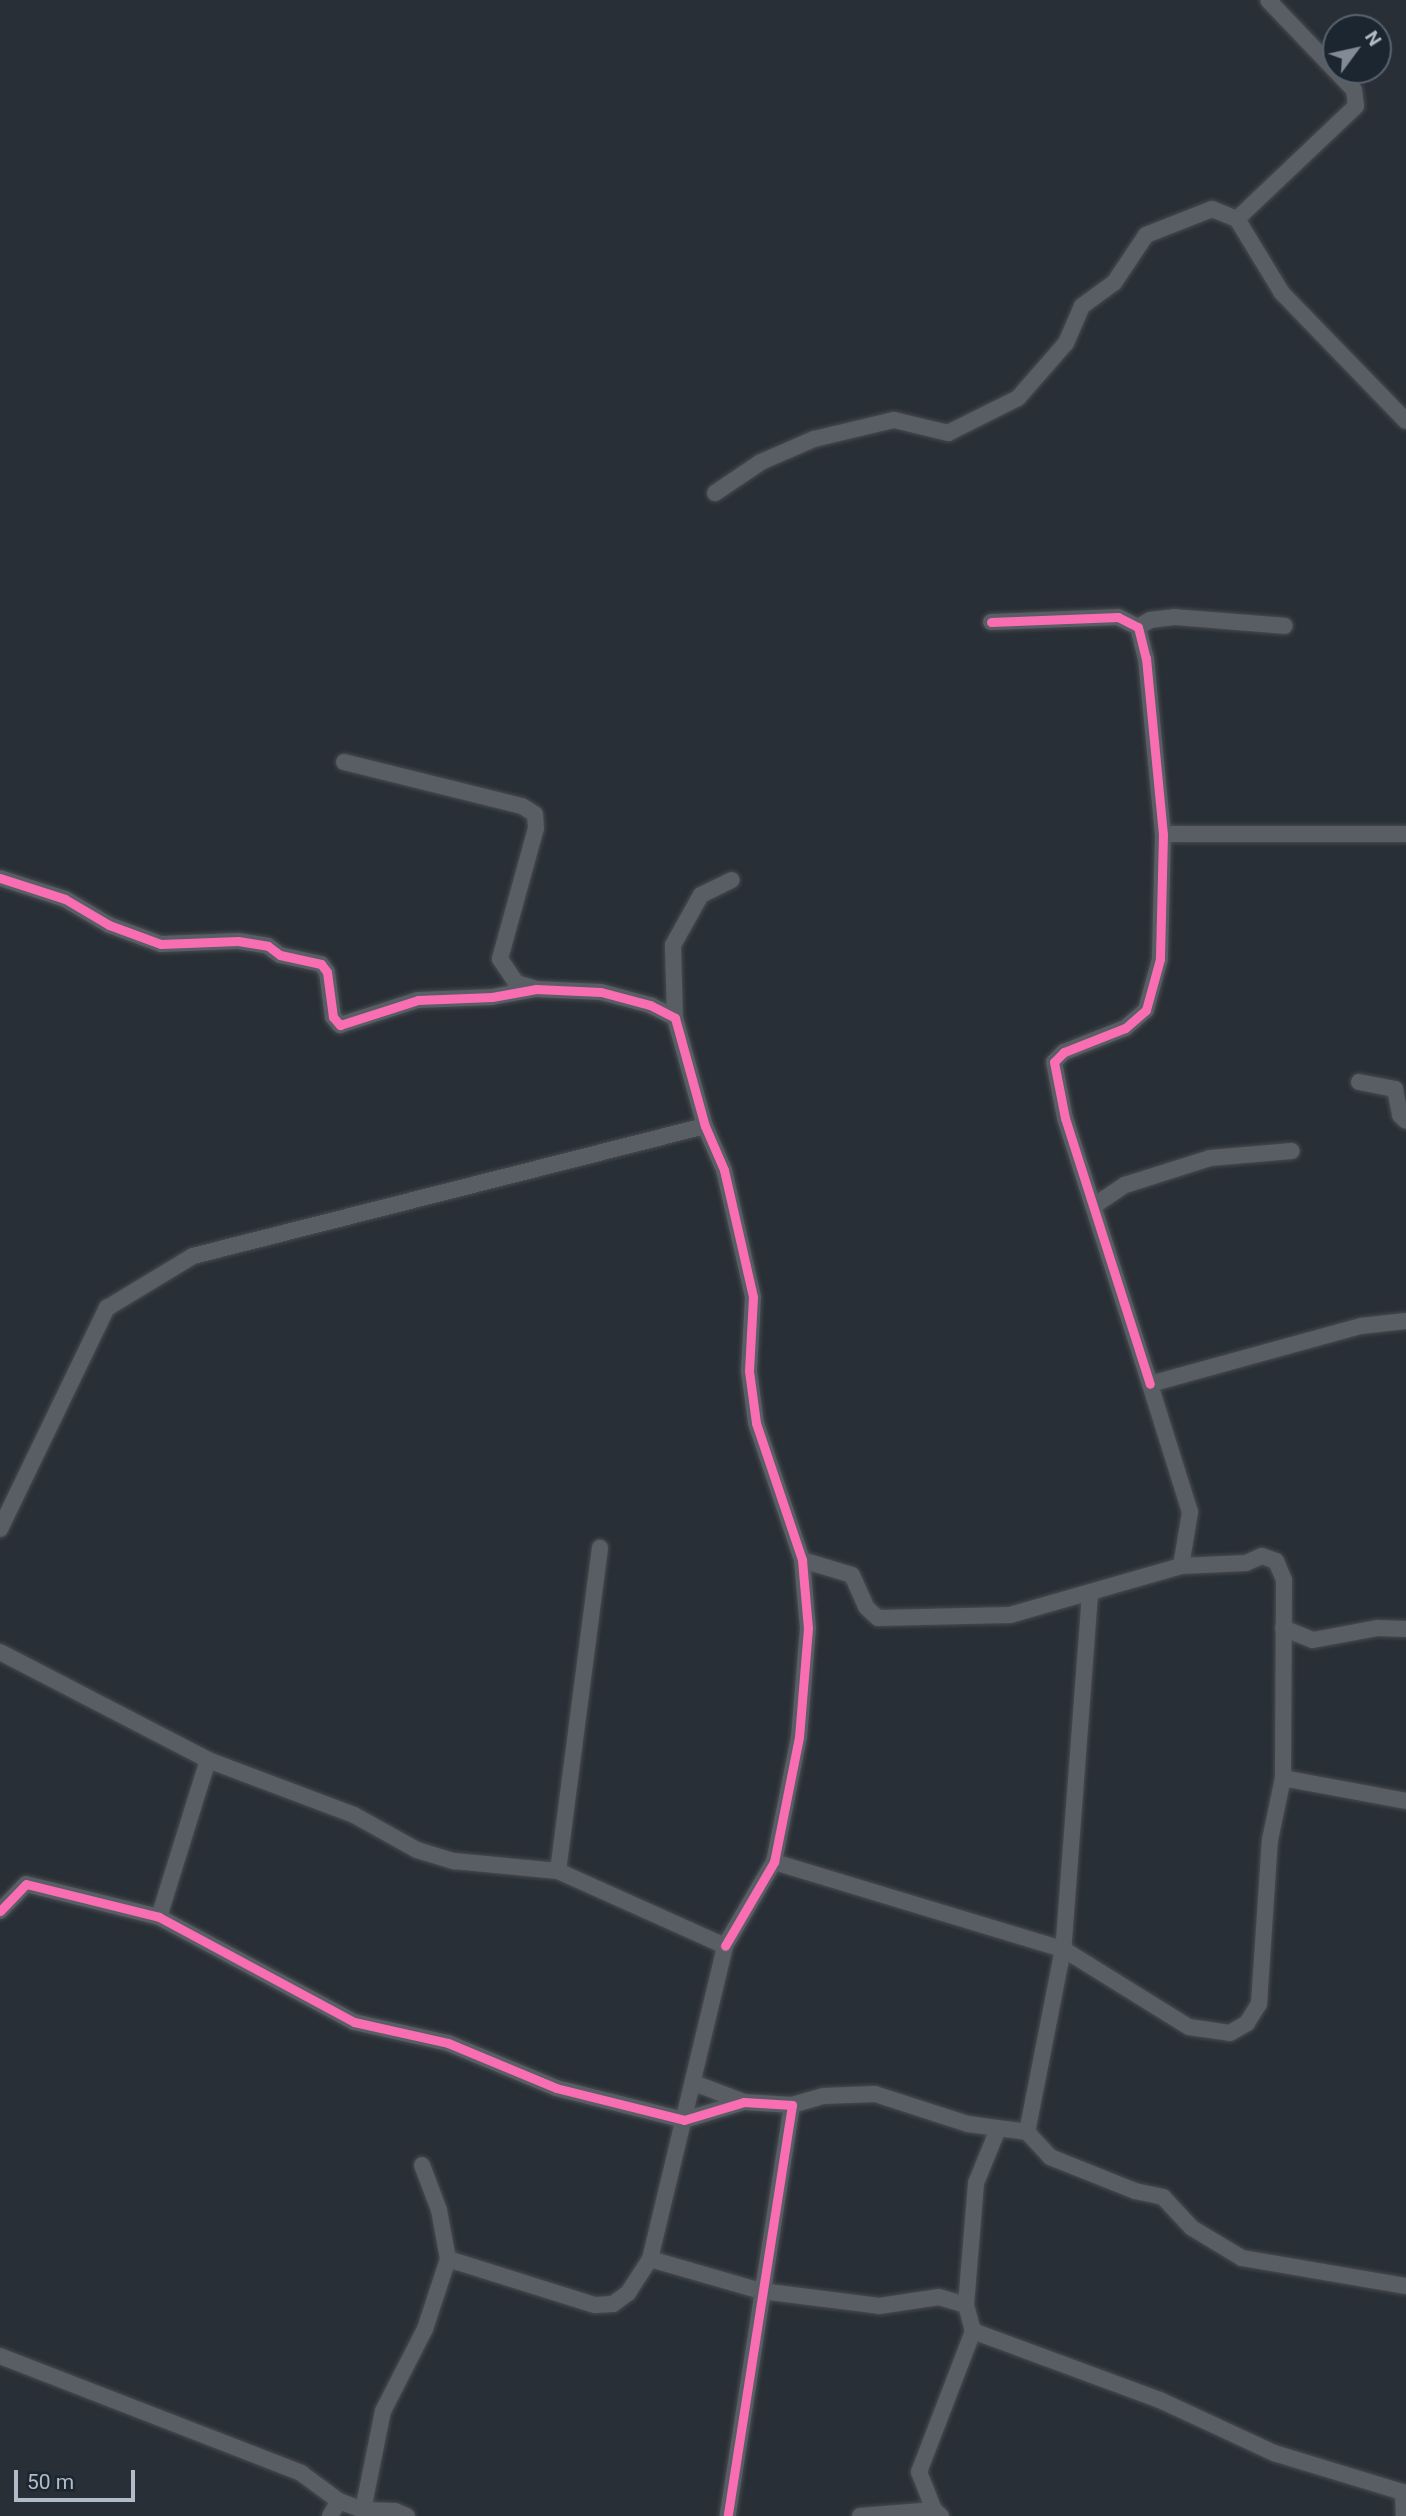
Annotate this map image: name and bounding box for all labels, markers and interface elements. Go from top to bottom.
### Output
north arrow [1322,14,1392,84]
text: N [1360,26,1387,50]
scale bar [18,2456,138,2500]
text: 50 m [27,2470,74,2494]

